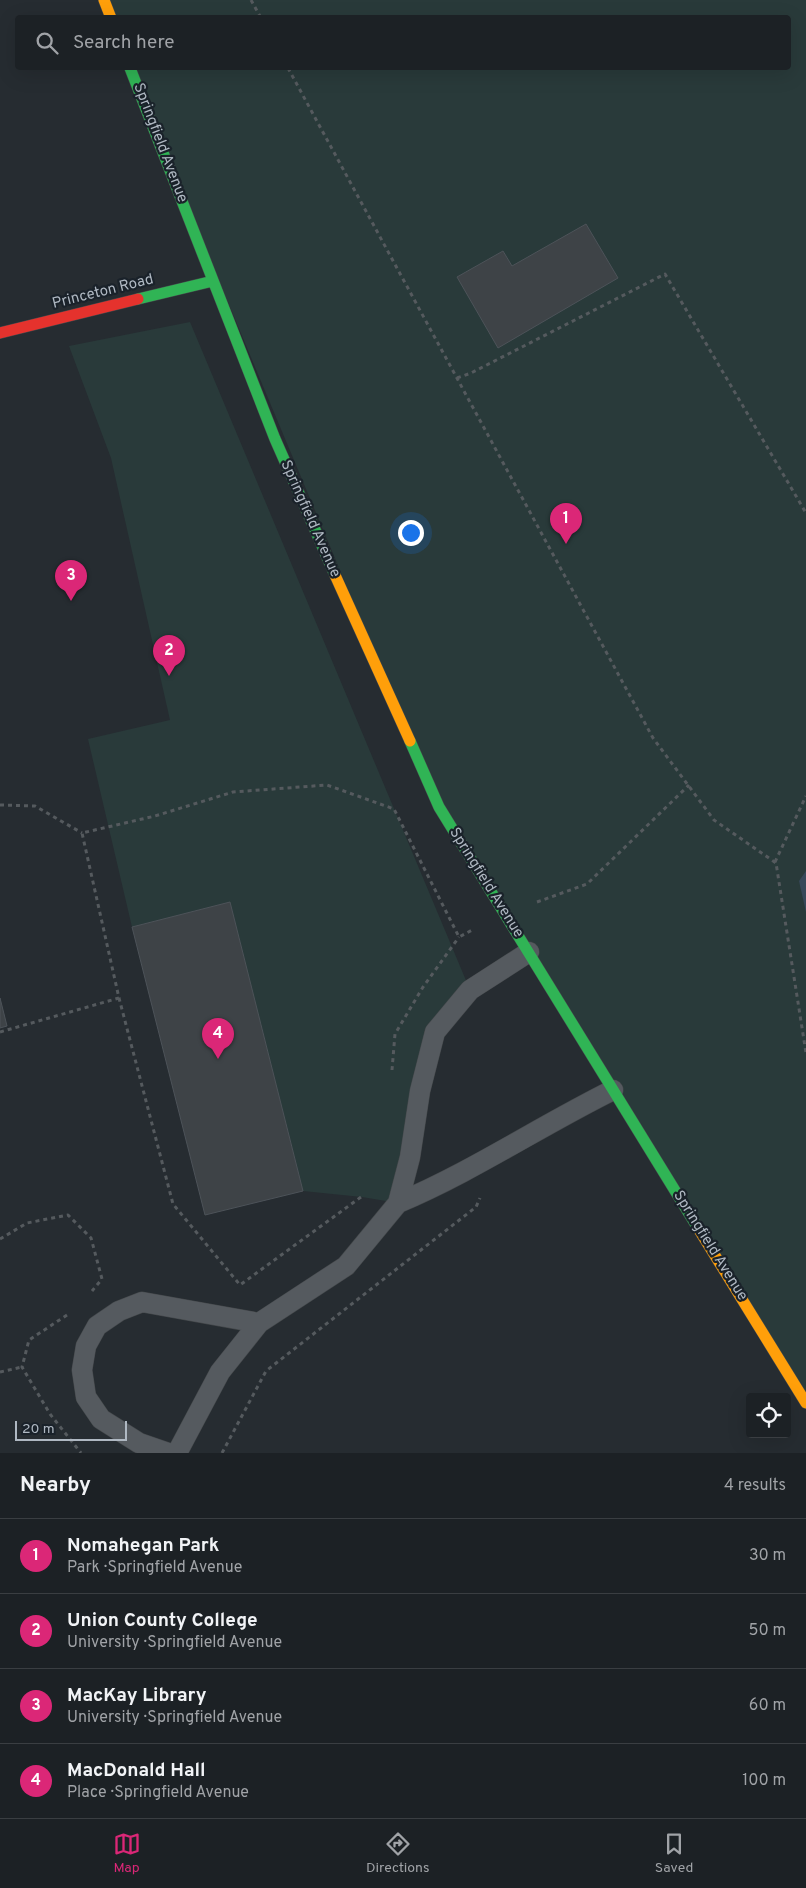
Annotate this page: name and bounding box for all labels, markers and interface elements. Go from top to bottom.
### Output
search box [15,15,791,70]
icon: search [33,29,61,57]
text: Search here [73,31,175,55]
street label: Springfield Avenue [128,81,192,205]
street label: Princeton Road [50,270,156,314]
street label: Springfield Avenue [276,457,344,581]
pin: 1 [550,503,582,544]
your location [398,520,424,546]
pin: 3 [55,560,87,601]
pin: 2 [153,635,185,676]
street label: Springfield Avenue [444,824,528,942]
pin: 4 [202,1018,234,1059]
street label: Springfield Avenue [668,1187,752,1305]
map controls [746,1393,791,1438]
button: locate [746,1393,791,1438]
scale bar [15,1418,128,1441]
text: 20 m [22,1421,55,1438]
text: Nearby [20,1472,91,1499]
text: 4 results [724,1476,786,1496]
text: Nomahegan Park [67,1534,219,1558]
text: 1 [33,1546,39,1566]
text: 30 m [749,1546,786,1566]
text: Park · Springfield Avenue [67,1558,242,1578]
text: Union County College [67,1609,258,1633]
text: 2 [31,1621,41,1641]
text: 50 m [749,1621,786,1641]
text: University · Springfield Avenue [67,1633,282,1653]
text: MacKay Library [67,1684,206,1708]
text: 3 [31,1696,41,1716]
text: 60 m [749,1696,786,1716]
text: University · Springfield Avenue [67,1708,282,1728]
text: MacDonald Hall [67,1759,206,1783]
text: 4 [31,1771,41,1791]
text: 100 m [742,1771,786,1791]
text: Place · Springfield Avenue [67,1783,249,1803]
tab: Map [113,1830,141,1877]
tab: Directions [366,1830,430,1877]
tab: Saved [655,1830,693,1877]

